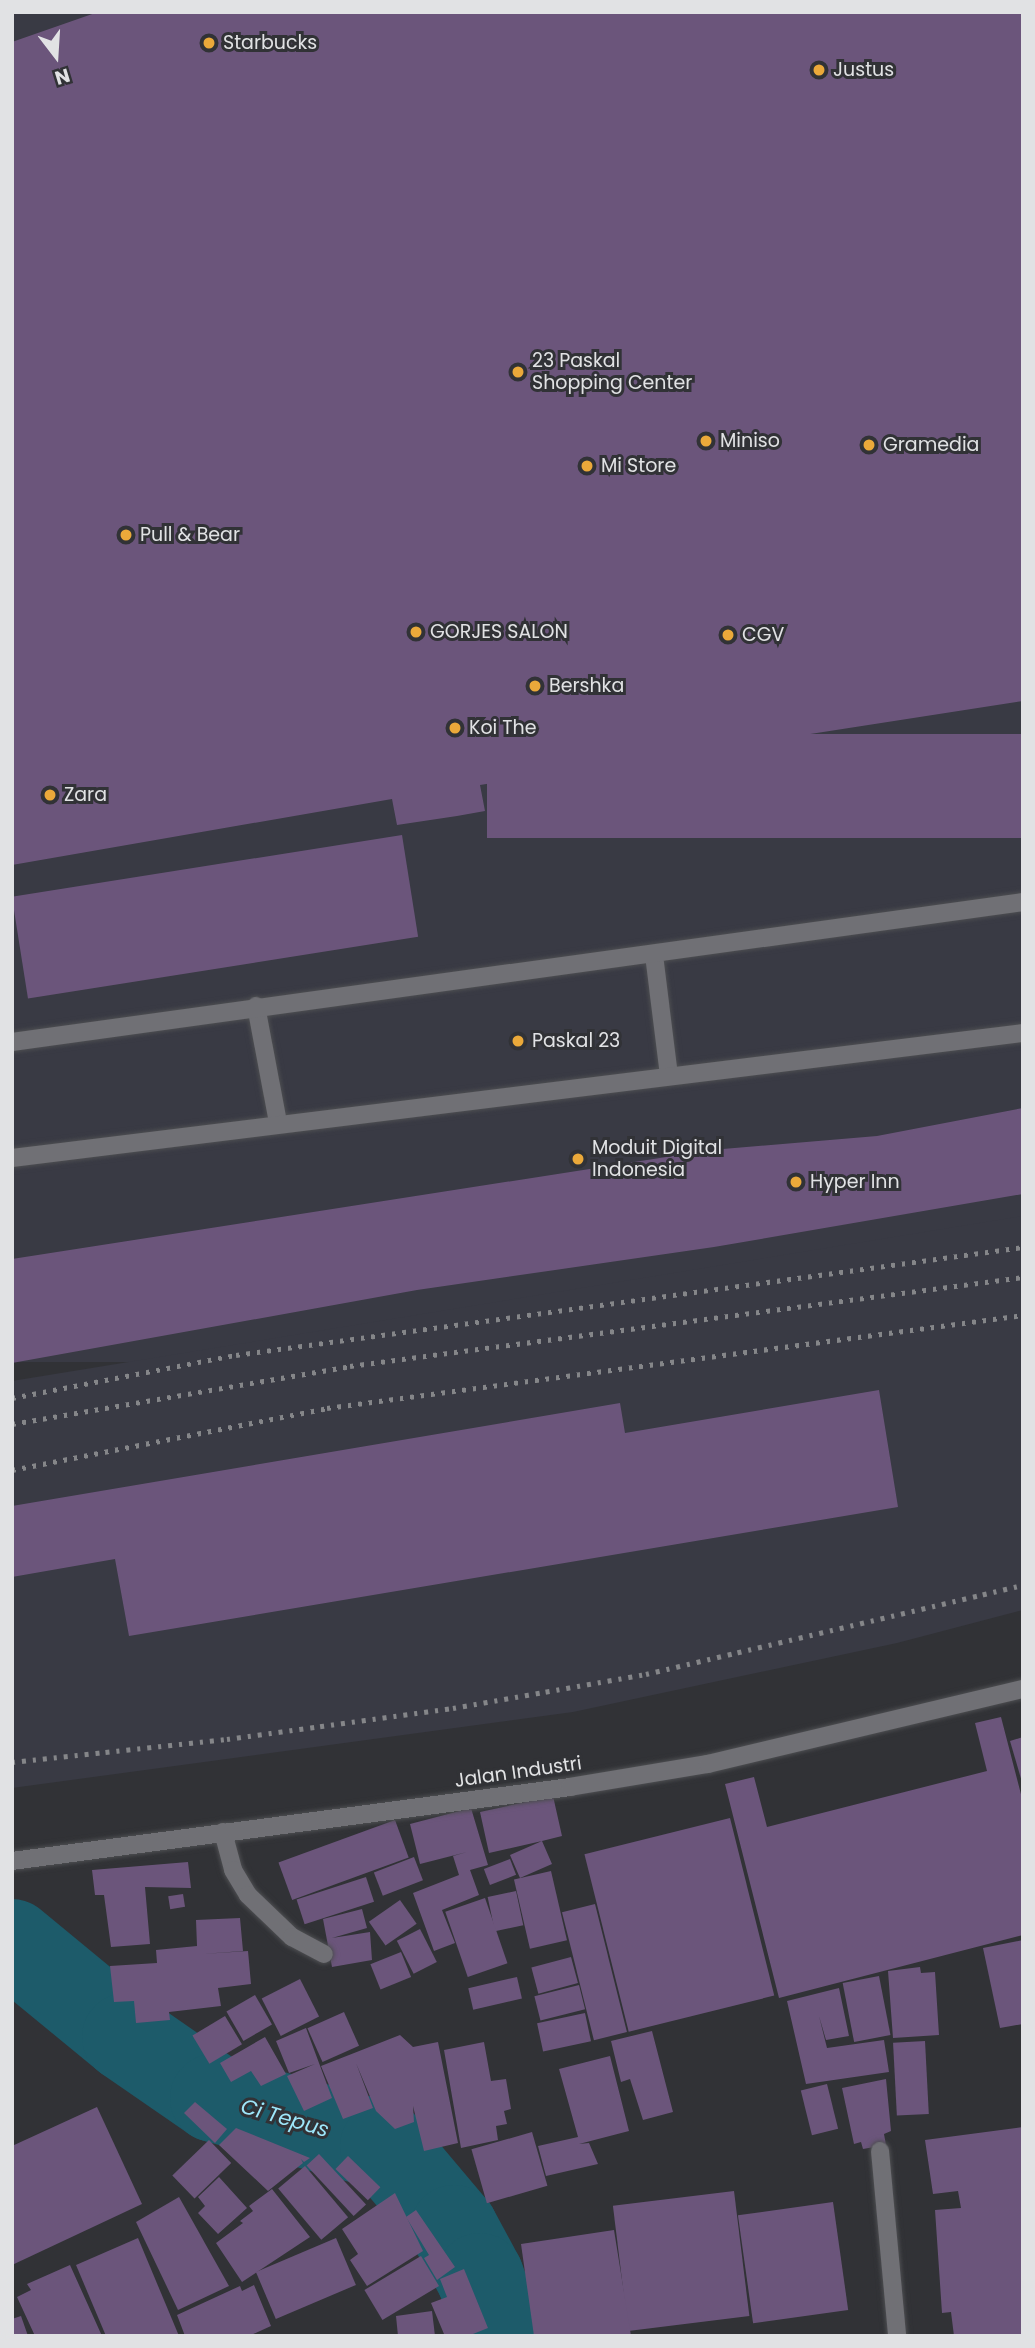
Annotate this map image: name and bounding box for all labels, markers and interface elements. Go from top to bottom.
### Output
north arrow [21,21,91,91]
place label: Starbucks [223,32,317,54]
marker: Starbucks [201,35,217,51]
place label: Justus [833,59,894,81]
text: N [52,62,73,92]
marker: Justus [811,62,827,78]
place label: 23 Paskal Shopping Center [532,350,692,394]
marker: 23 Paskal Shopping Center [510,364,526,380]
place label: Miniso [720,430,780,452]
marker: Miniso [698,433,714,449]
place label: Gramedia [883,434,979,456]
marker: Gramedia [861,437,877,453]
place label: Mi Store [601,455,676,477]
marker: Mi Store [579,458,595,474]
place label: Pull & Bear [140,524,240,546]
marker: Pull & Bear [118,527,134,543]
place label: GORJES SALON [430,621,568,643]
marker: GORJES SALON [408,624,424,640]
place label: CGV [742,624,784,646]
marker: CGV [720,627,736,643]
place label: Bershka [549,675,624,697]
marker: Bershka [527,678,543,694]
place label: Koi The [469,717,537,739]
marker: Koi The [447,720,463,736]
place label: Zara [64,784,107,806]
marker: Zara [42,787,58,803]
place label: Paskal 23 [532,1030,620,1052]
marker: Paskal 23 [510,1033,526,1049]
place label: Moduit Digital Indonesia [592,1137,722,1181]
marker: Moduit Digital Indonesia [570,1151,586,1167]
place label: Hyper Inn [810,1171,900,1193]
marker: Hyper Inn [788,1174,804,1190]
street label: Jalan Industri [453,1752,583,1792]
water label: Ci Tepus [238,2093,332,2143]

